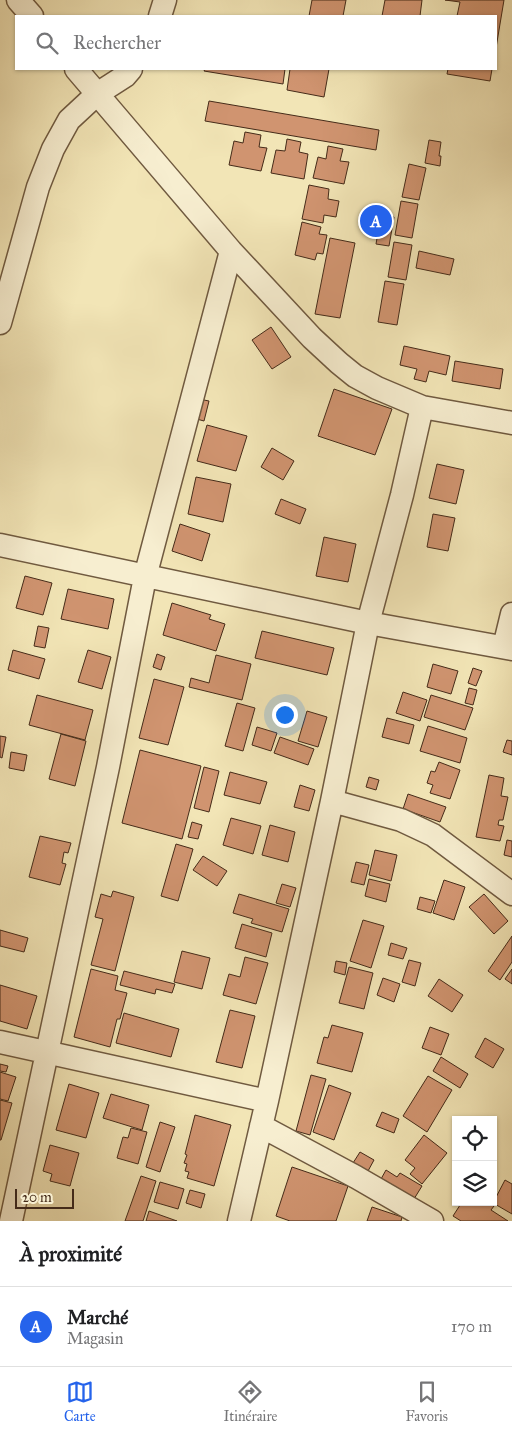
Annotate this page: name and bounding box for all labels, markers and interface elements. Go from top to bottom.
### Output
search box [15,15,497,70]
icon: search [33,29,61,57]
text: Rechercher [73,31,161,54]
pin: A [360,202,392,240]
your location [272,702,298,728]
map controls [452,1116,497,1206]
button: locate [452,1116,497,1161]
button: layers [452,1161,497,1206]
scale bar [15,1186,74,1209]
text: 20 m [22,1189,52,1206]
text: À proximité [20,1241,122,1267]
text: Marché [67,1306,128,1329]
text: A [31,1317,41,1336]
text: 170 m [451,1317,492,1336]
text: Magasin [67,1329,123,1348]
tab: Carte [64,1378,96,1425]
tab: Itinéraire [224,1378,277,1425]
tab: Favoris [405,1378,448,1425]

